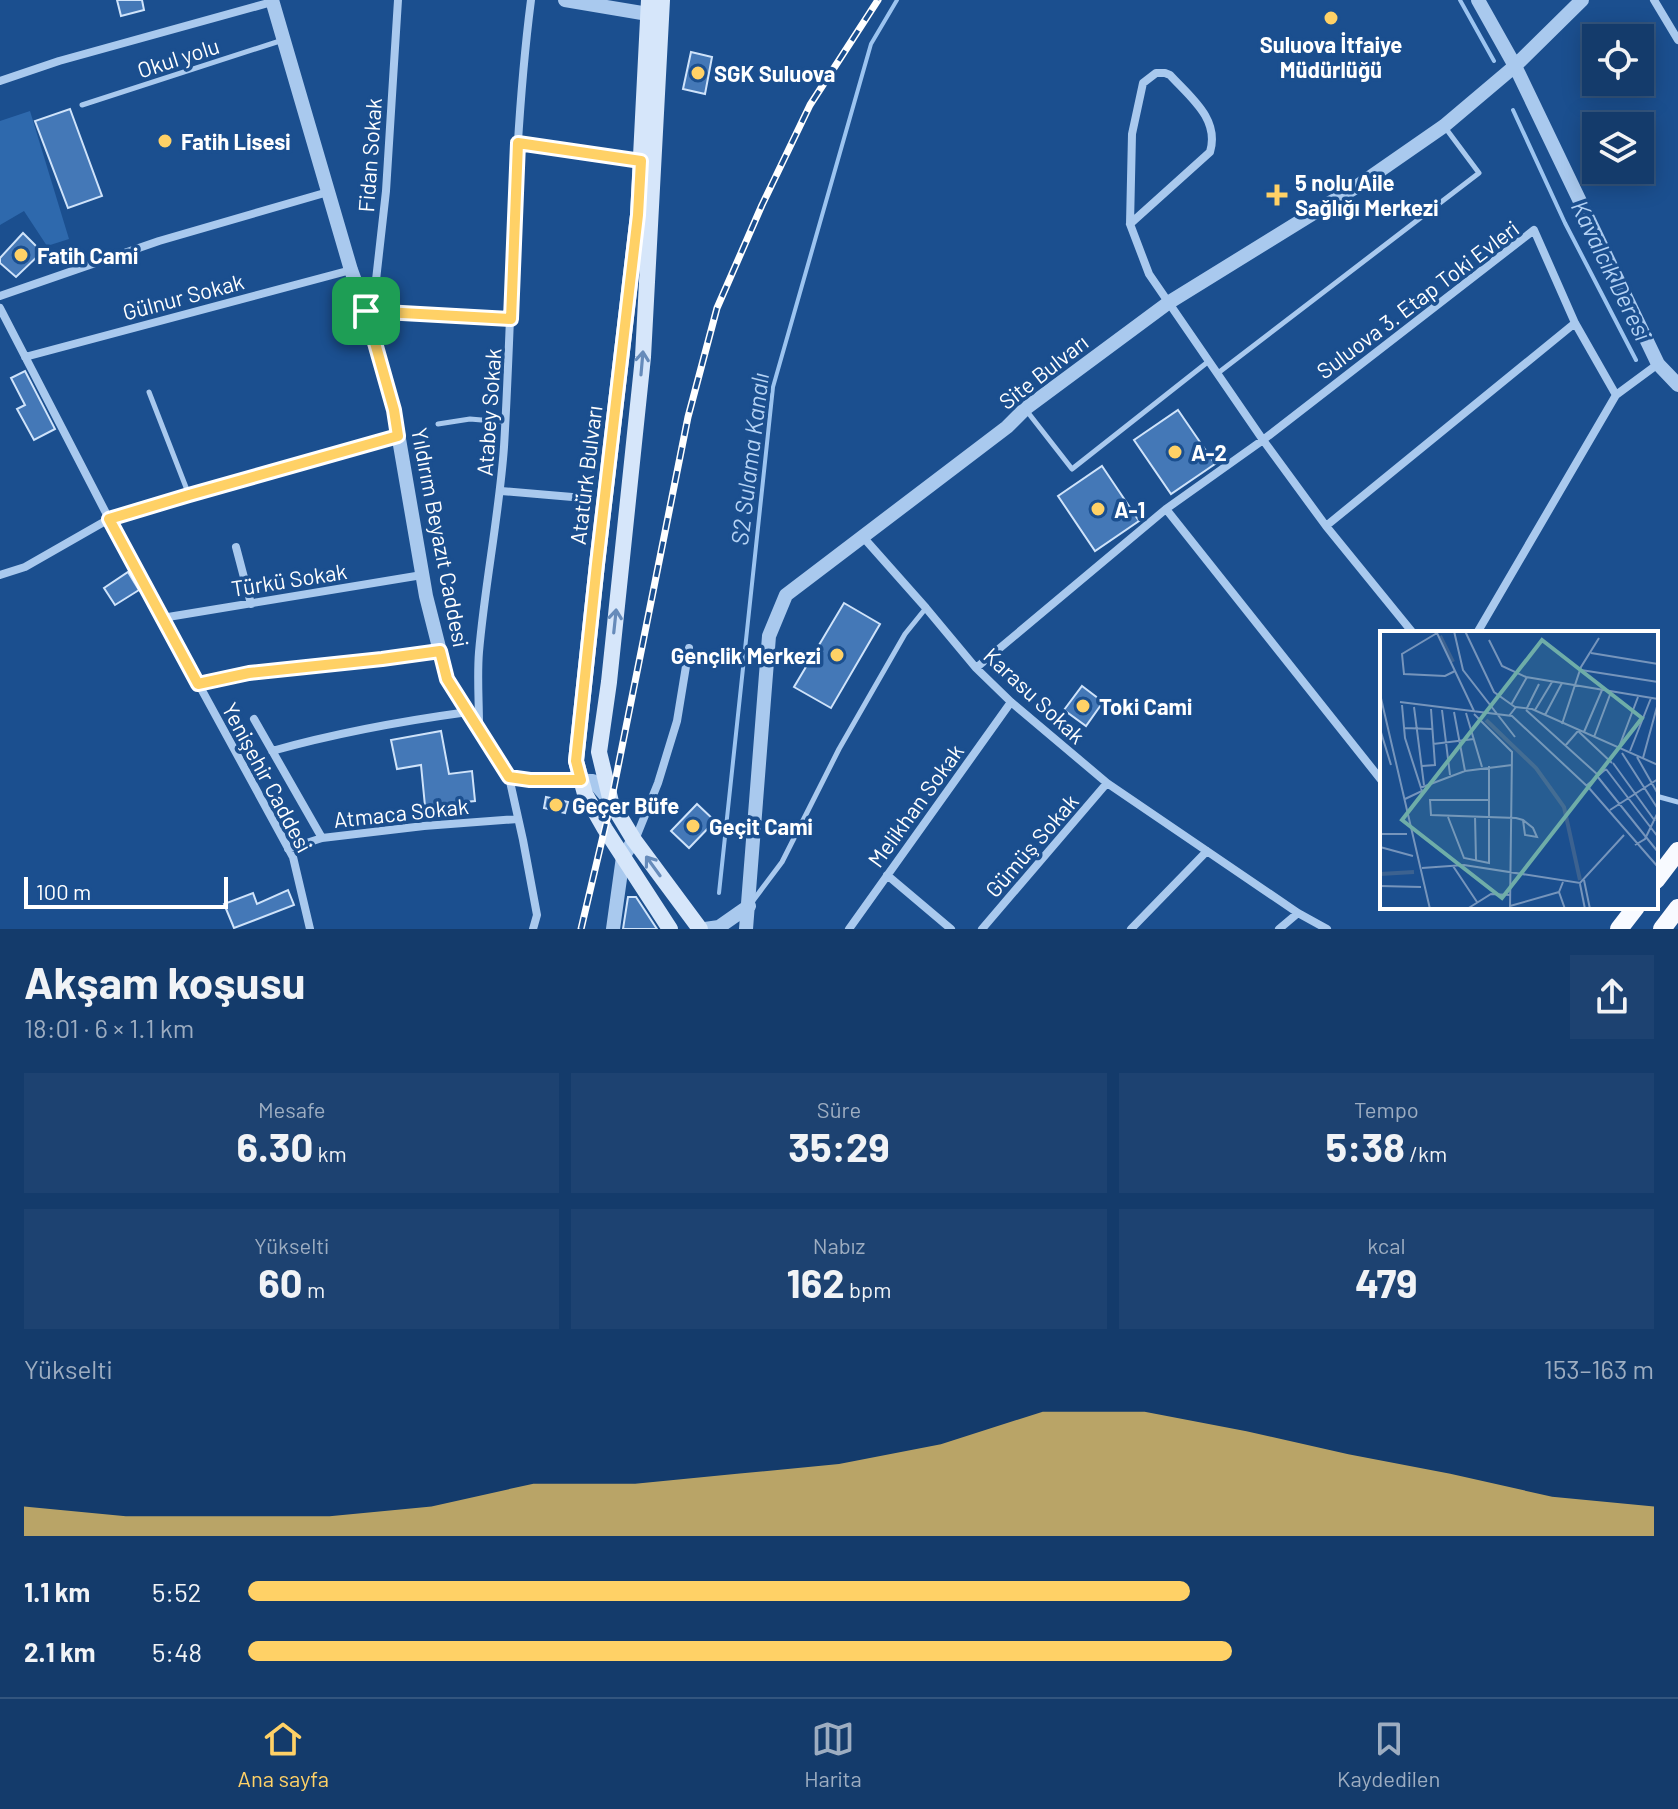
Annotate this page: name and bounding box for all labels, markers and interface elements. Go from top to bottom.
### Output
marker: Suluova İtfaiye Müdürlüğü [1322,9,1340,27]
map controls [1582,24,1654,184]
button: locate [1582,24,1654,96]
place label: Suluova İtfaiye Müdürlüğü [1260,31,1402,82]
street label: Okul yolu [134,32,222,82]
place label: SGK Suluova [714,60,835,86]
marker: SGK Suluova [689,64,707,82]
street label: Fidan Sokak [352,97,386,213]
button: layers [1582,112,1654,184]
place label: Fatih Lisesi [181,128,291,154]
marker: Fatih Lisesi [156,132,174,150]
place label: 5 nolu Aile Sağlığı Merkezi [1295,169,1438,220]
marker: 5 nolu Aile Sağlığı Merkezi [1266,184,1288,206]
water label: Kavalcık Deresi [1566,195,1659,346]
street label: Suluova 3. Etap Toki Evleri [1311,215,1523,383]
place label: Fatih Cami [37,242,138,268]
marker: Fatih Cami [12,246,30,264]
street label: Gülnur Sokak [120,267,246,325]
pin [332,277,400,345]
icon: arrive [344,289,388,333]
street label: Site Bulvarı [993,328,1093,414]
street label: Atabey Sokak [471,347,505,477]
one-way arrow [635,350,650,377]
water label: S2 Sulama Kanalı [724,371,774,547]
street label: Atatürk Bulvarı [564,404,606,546]
street label: Yıldırım Beyazıt Caddesi [407,425,475,649]
place label: A-2 [1191,439,1227,465]
marker: A-2 [1166,443,1184,461]
place label: A-1 [1114,496,1145,522]
marker: A-1 [1089,500,1107,518]
street label: Türkü Sokak [229,557,349,601]
one-way arrow [608,608,623,635]
inset map [1380,631,1658,909]
place label: Gençlik Merkezi [671,642,821,668]
street label: Karasu Sokak [979,642,1091,748]
marker: Gençlik Merkezi [828,646,846,664]
place label: Toki Cami [1099,693,1192,719]
marker: Toki Cami [1074,697,1092,715]
street label: Yenişehir Caddesi [218,698,318,856]
street label: Melikhan Sokak [862,739,968,871]
street label: Gümüş Sokak [979,788,1083,902]
street label: Atmaca Sokak [332,792,470,832]
place label: Geçer Büfe [572,792,679,818]
marker: Geçer Büfe [547,796,565,814]
place label: Geçit Cami [709,813,813,839]
marker: Geçit Cami [684,817,702,835]
one-way arrow [645,856,662,877]
scale bar [24,873,228,909]
text: 100 m [36,878,91,904]
text: Akşam koşusu [24,955,306,1008]
button: share [1570,955,1654,1039]
text: 18:01 · 6 × 1.1 km [24,1012,194,1043]
text: Mesafe [258,1096,325,1122]
text: Süre [817,1096,861,1122]
text: Tempo [1354,1096,1419,1122]
text: 6.30 [237,1122,313,1170]
text: 35:29 [788,1122,890,1170]
text: 5:38 [1325,1122,1405,1170]
text: km [313,1140,347,1166]
text: /km [1405,1140,1447,1166]
text: Yükselti [254,1232,329,1258]
text: Nabız [813,1232,865,1258]
text: kcal [1367,1232,1406,1258]
text: 60 [258,1258,303,1306]
text: 162 [787,1258,845,1306]
text: 479 [1355,1258,1418,1306]
text: m [303,1276,325,1302]
text: bpm [845,1276,891,1302]
text: Yükselti [24,1353,112,1384]
text: 153–163 m [1544,1353,1654,1384]
text: 1.1 km [24,1576,90,1607]
text: 5:52 [152,1576,201,1607]
text: 2.1 km [24,1636,96,1667]
text: 5:48 [152,1636,202,1667]
tab: Ana sayfa [238,1717,329,1791]
tab: Harita [804,1717,862,1791]
tab: Kaydedilen [1337,1717,1440,1791]

